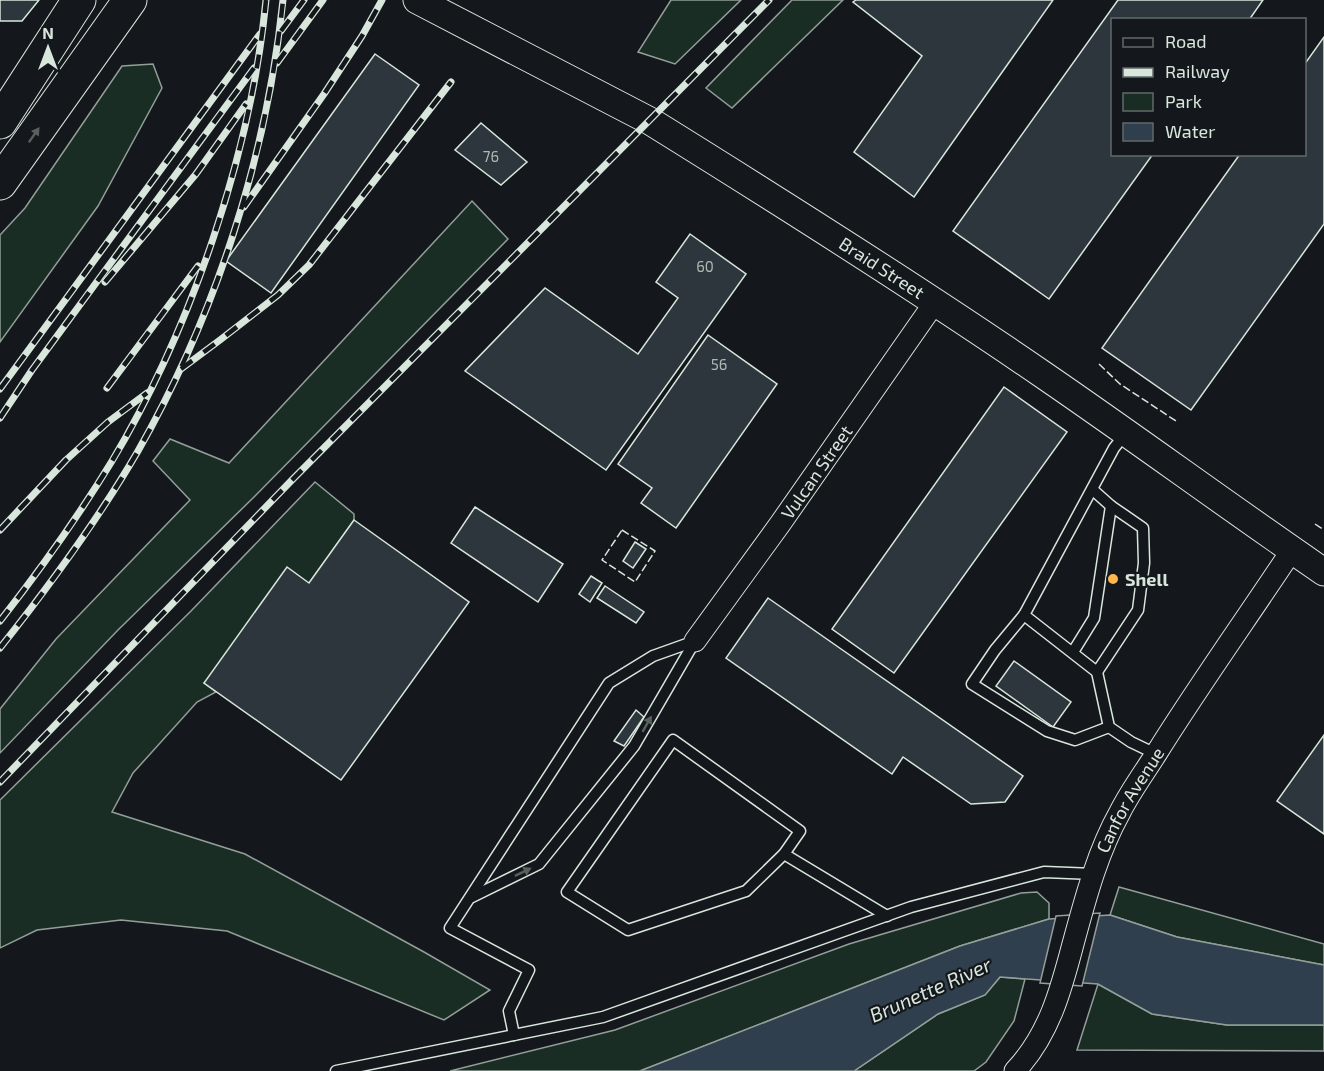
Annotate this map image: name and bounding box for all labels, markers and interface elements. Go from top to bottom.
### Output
north arrow [18,18,78,78]
legend [1111,18,1306,156]
text: N [42,23,54,42]
text: Road [1165,30,1206,52]
text: Railway [1165,60,1230,82]
text: Park [1165,90,1202,112]
text: Water [1165,120,1215,142]
one-way arrow [28,128,40,144]
house number: 76 [483,147,499,165]
street label: Braid Street [835,232,929,303]
house number: 60 [696,257,714,275]
house number: 56 [711,355,727,373]
street label: Vulcan Street [776,421,857,523]
place label: Shell [1125,568,1168,590]
marker: Shell [1106,572,1120,586]
one-way arrow [642,715,652,732]
street label: Canfor Avenue [1091,743,1169,856]
one-way arrow [514,868,531,877]
water label: Brunette River [865,951,996,1027]

